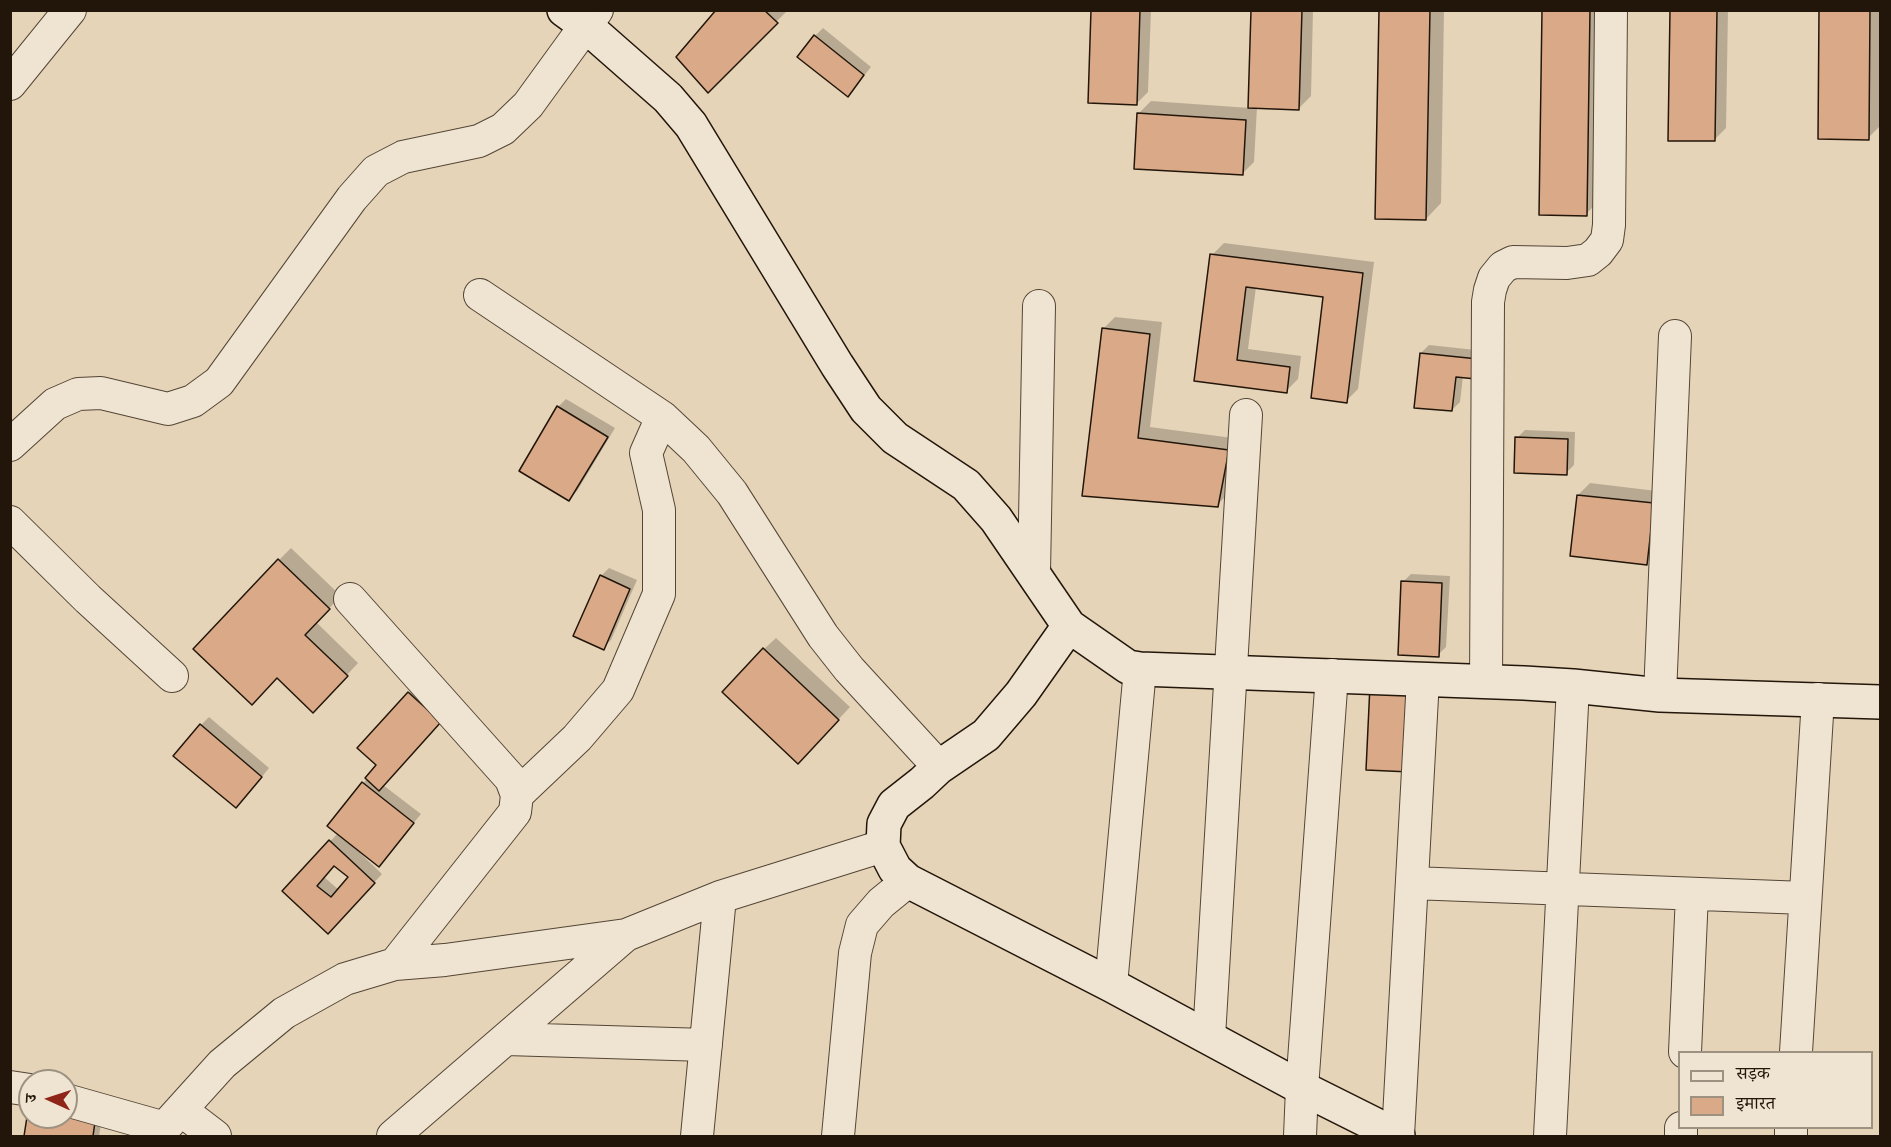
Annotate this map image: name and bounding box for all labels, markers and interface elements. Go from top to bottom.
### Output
legend [1678,1051,1873,1129]
text: सड़क [1736,1062,1770,1087]
north arrow [18,1069,78,1129]
text: इमारत [1736,1092,1775,1117]
text: उ [21,1094,43,1103]

